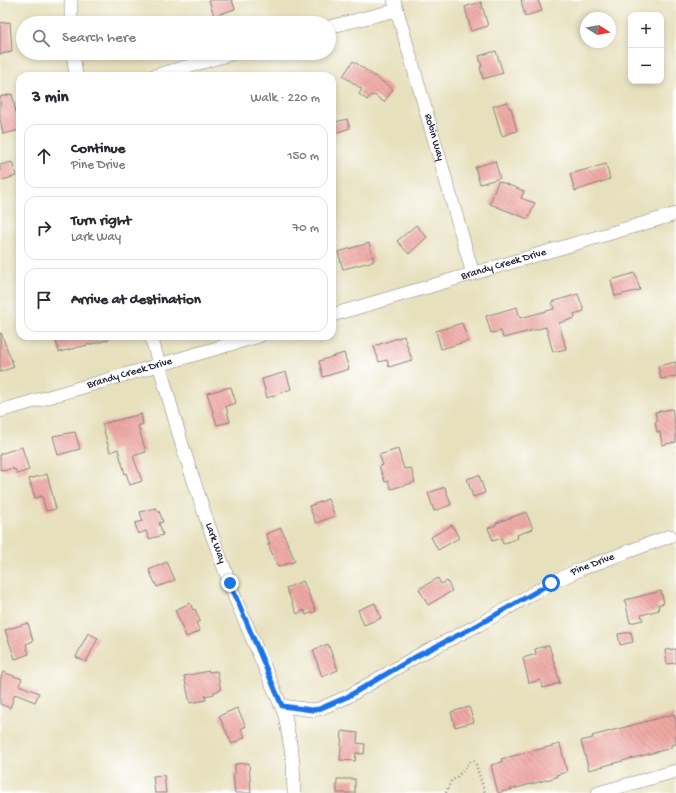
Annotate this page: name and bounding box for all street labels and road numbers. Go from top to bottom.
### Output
street label: Robin Way [421,112,446,163]
street label: Brandy Creek Drive [459,246,548,283]
street label: Brandy Creek Drive [85,355,174,392]
street label: Lark Way [202,521,228,566]
street label: Pine Drive [568,551,617,579]

